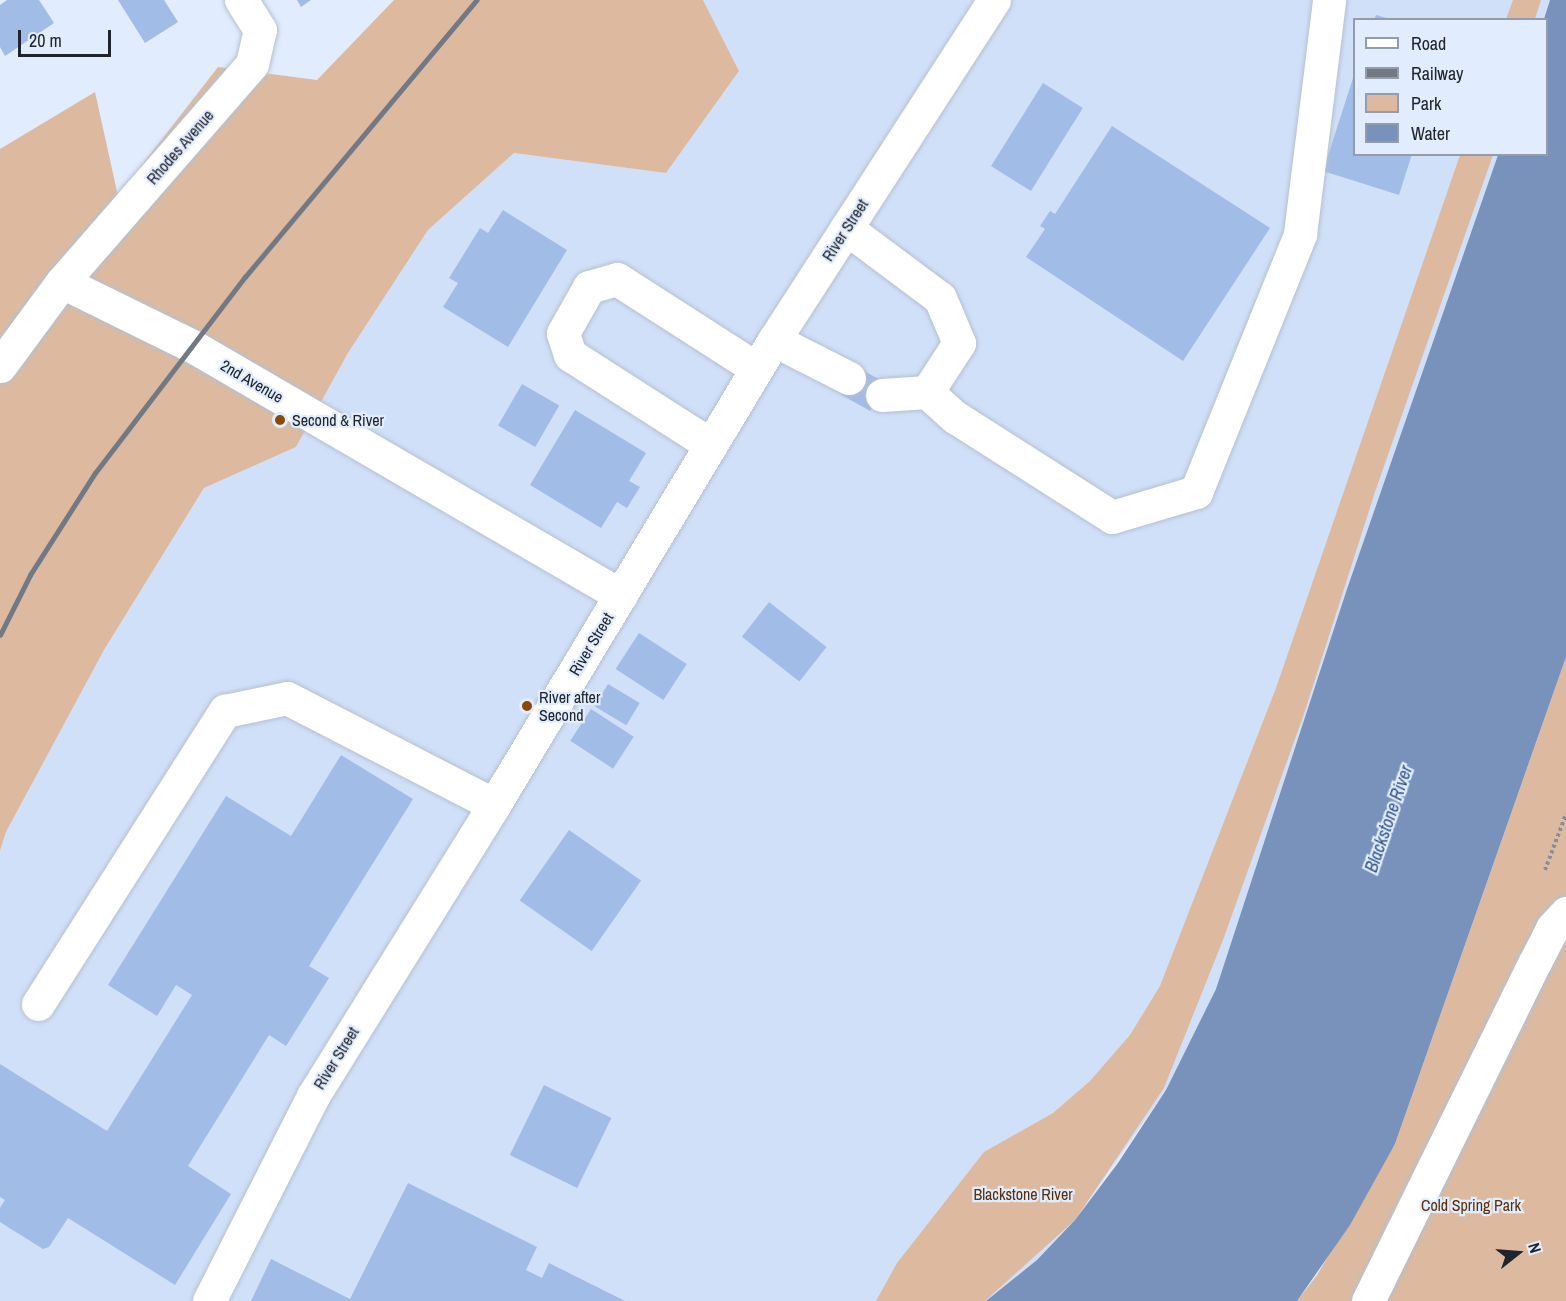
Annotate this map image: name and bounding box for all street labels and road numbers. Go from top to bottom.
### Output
street label: Rhodes Avenue [142,106,218,188]
street label: River Street [818,195,872,265]
street label: 2nd Avenue [217,355,287,407]
street label: River Street [565,609,617,679]
street label: River Street [309,1023,363,1093]

